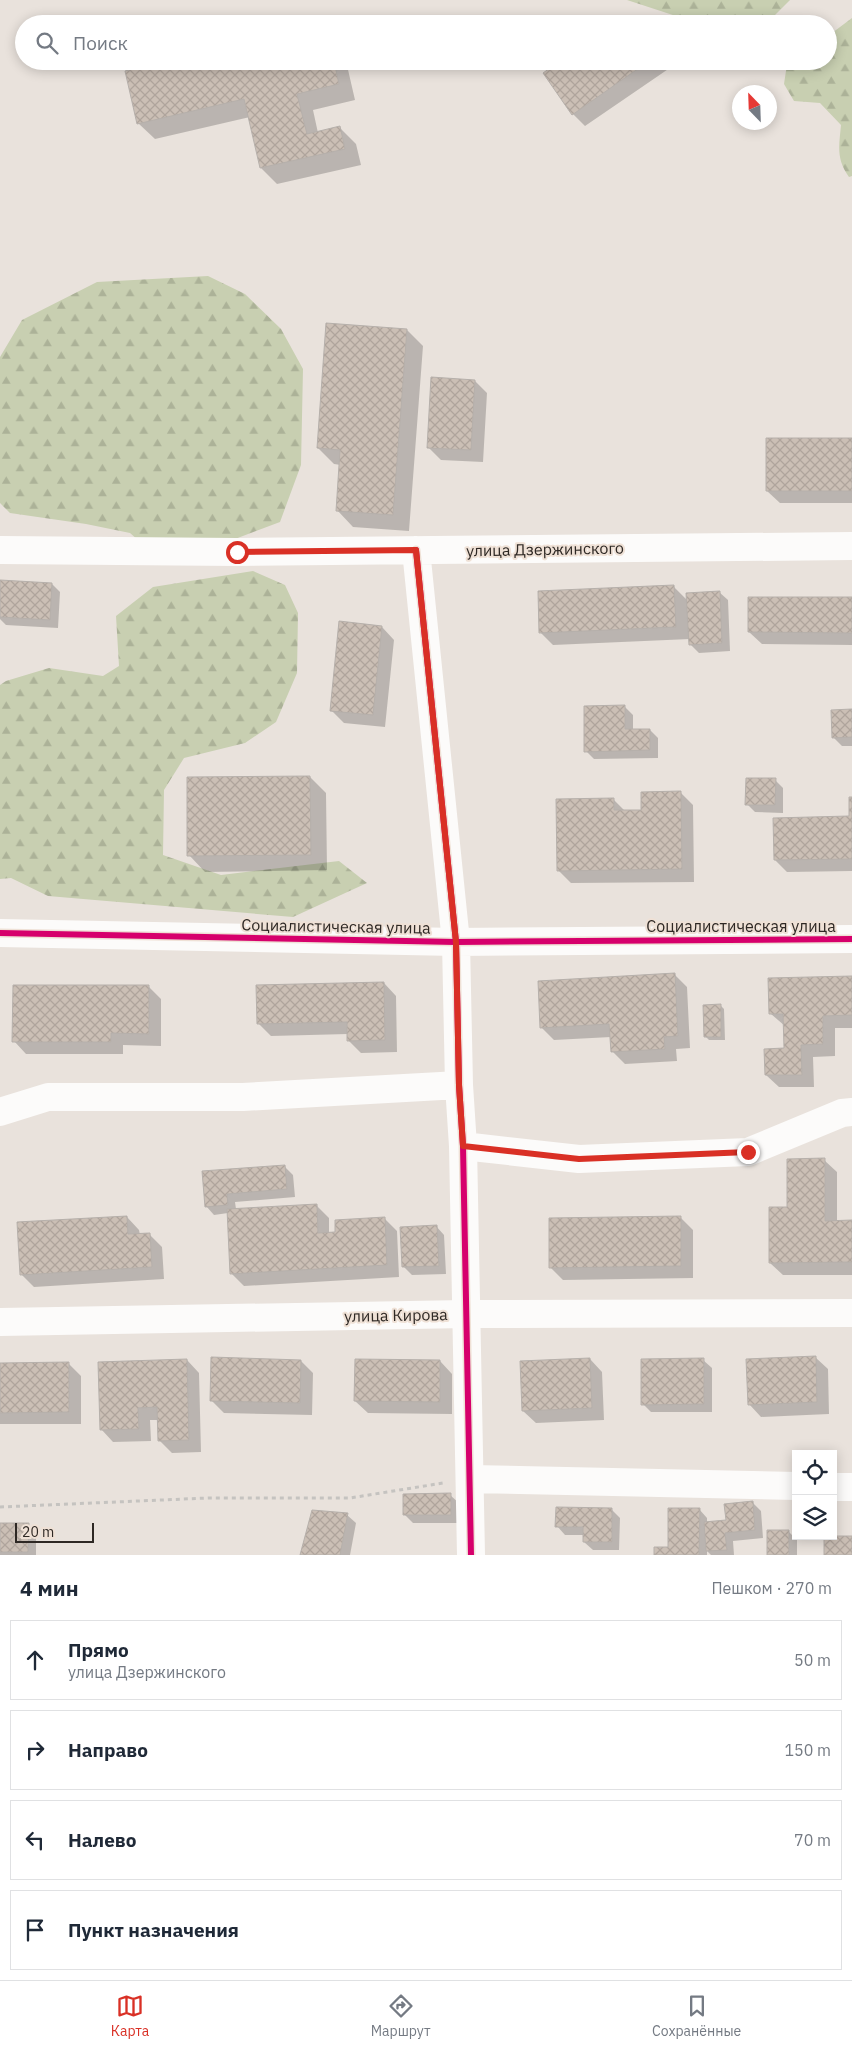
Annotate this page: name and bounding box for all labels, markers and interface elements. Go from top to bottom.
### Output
search box [15,15,837,70]
icon: search [33,29,61,57]
text: Поиск [73,31,128,55]
north arrow [732,85,777,130]
street label: улица Дзержинского [466,538,624,560]
route start [226,541,249,564]
street label: Социалистическая улица [241,914,431,938]
street label: Социалистическая улица [646,916,836,936]
route end [737,1141,760,1164]
street label: улица Кирова [344,1304,448,1326]
map controls [792,1450,837,1540]
button: locate [792,1450,837,1495]
button: layers [792,1495,837,1540]
scale bar [15,1520,94,1543]
text: 20 m [22,1523,54,1541]
text: 4 мин [20,1574,79,1602]
text: Пешком · 270 m [711,1578,832,1598]
text: Прямо [68,1638,129,1662]
icon: ahead [21,1646,49,1674]
text: 50 m [794,1650,831,1670]
text: улица Дзержинского [68,1662,226,1682]
icon: right [21,1736,49,1764]
text: Направо [68,1738,148,1762]
text: 150 m [784,1740,831,1760]
icon: left [21,1826,49,1854]
text: Налево [68,1828,137,1852]
text: 70 m [794,1830,831,1850]
icon: arrive [21,1916,49,1944]
text: Пункт назначения [68,1918,239,1942]
tab: Карта [111,1992,149,2040]
tab: Маршрут [371,1992,431,2040]
tab: Сохранённые [652,1992,741,2040]

